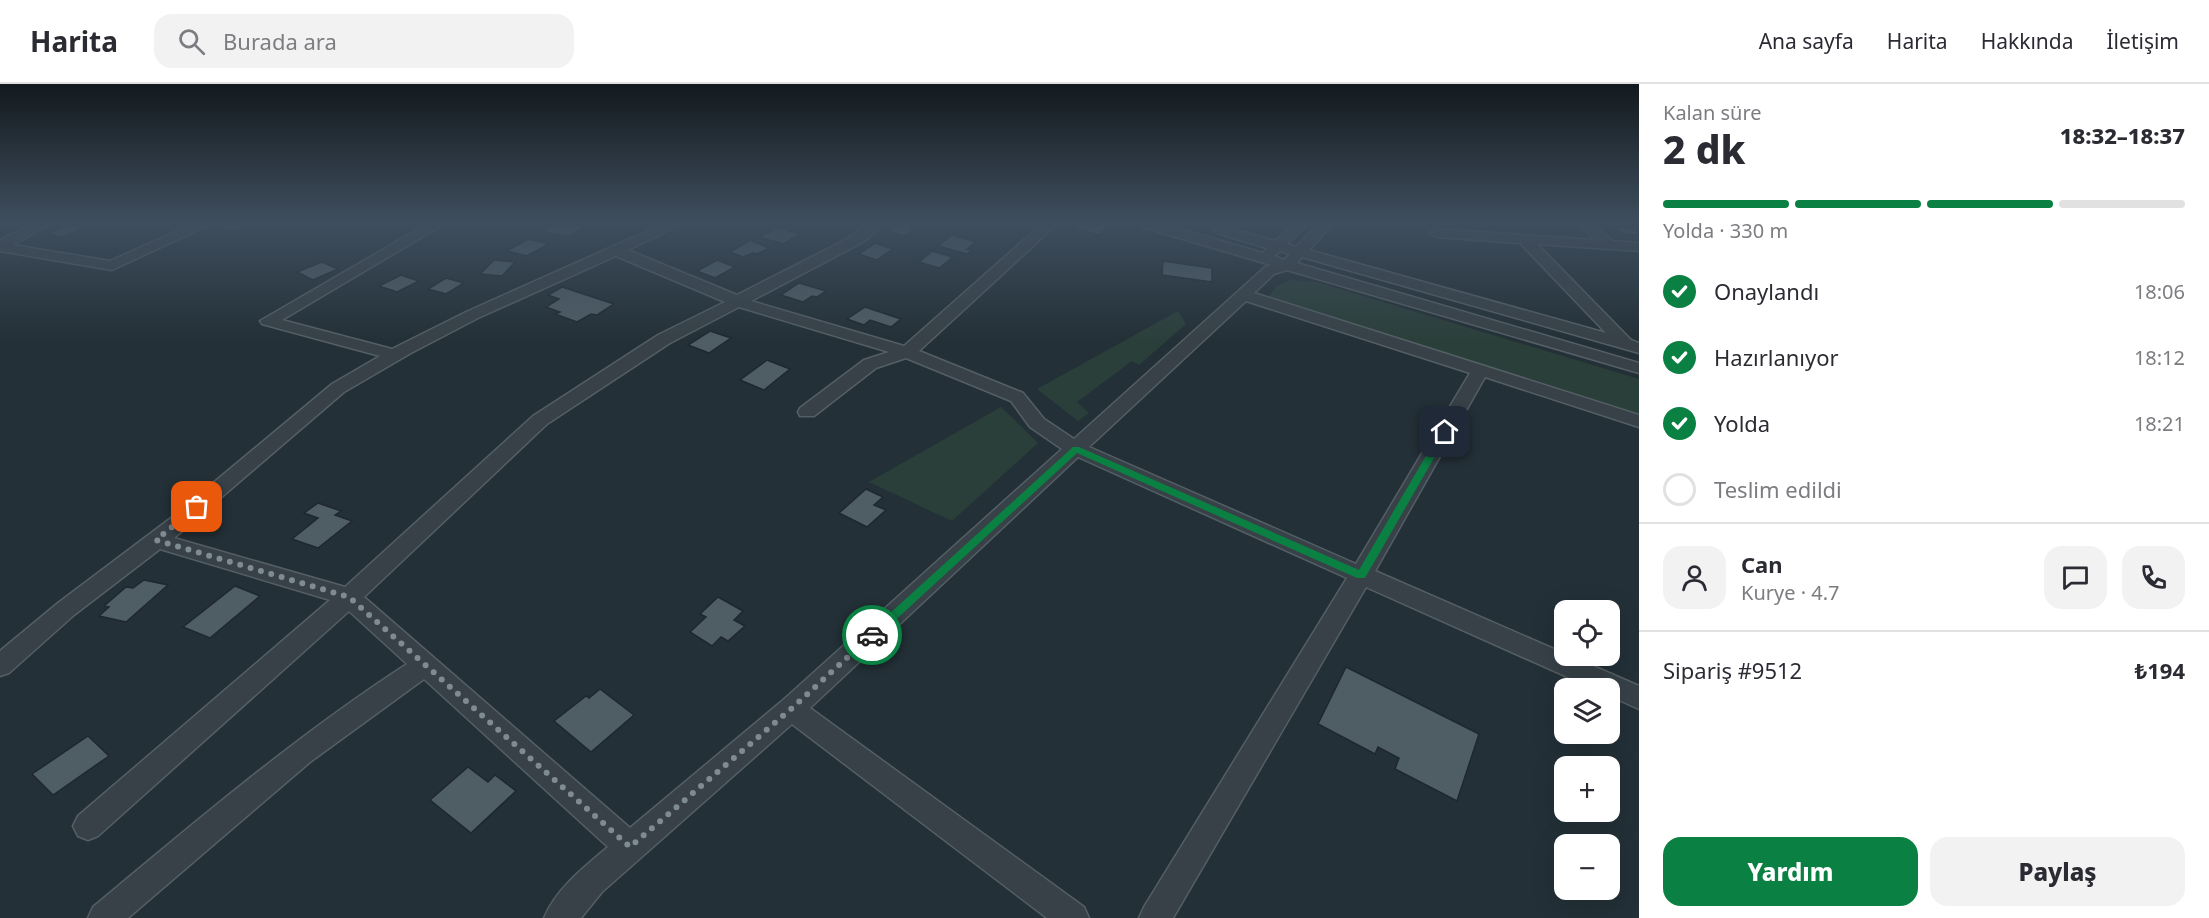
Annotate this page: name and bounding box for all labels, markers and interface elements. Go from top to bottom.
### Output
search box [154,14,574,68]
text: Harita [30,22,118,60]
icon: search [175,25,208,58]
text: Burada ara [223,26,337,56]
text: Ana sayfa [1759,27,1854,55]
text: Harita [1887,27,1948,55]
text: Hakkında [1981,27,2074,55]
text: İletişim [2107,27,2179,55]
text: Kalan süre [1663,99,1762,126]
text: 18:32–18:37 [2060,120,2185,150]
text: 2 dk [1663,122,1745,175]
text: Yolda · 330 m [1663,217,1788,244]
icon: check [1663,275,1696,308]
text: Onaylandı [1714,276,1819,306]
text: 18:06 [2134,278,2185,305]
icon: check [1663,341,1696,374]
text: Hazırlanıyor [1714,342,1839,372]
text: 18:12 [2134,344,2185,371]
pin [1419,406,1470,457]
icon: check [1663,407,1696,440]
text: Yolda [1714,408,1770,438]
text: 18:21 [2134,410,2185,437]
icon: home [1428,415,1461,448]
text: Teslim edildi [1714,474,1842,504]
pin [171,481,222,532]
icon: bag [180,490,213,523]
button: person [1663,546,1726,609]
button: chat [2044,546,2107,609]
button: phone [2122,546,2185,609]
text: Can [1741,549,1783,579]
text: Kurye · 4.7 [1741,579,1839,606]
map controls [1554,600,1620,900]
button: locate [1554,600,1620,666]
courier [842,605,902,665]
icon: car [856,619,889,652]
text: Sipariş #9512 [1663,655,1802,685]
text: ₺194 [2135,655,2185,685]
button: layers [1554,678,1620,744]
button: + [1554,756,1620,822]
button: − [1554,834,1620,900]
button: Yardım [1663,837,1918,906]
button: Paylaş [1930,837,2185,906]

